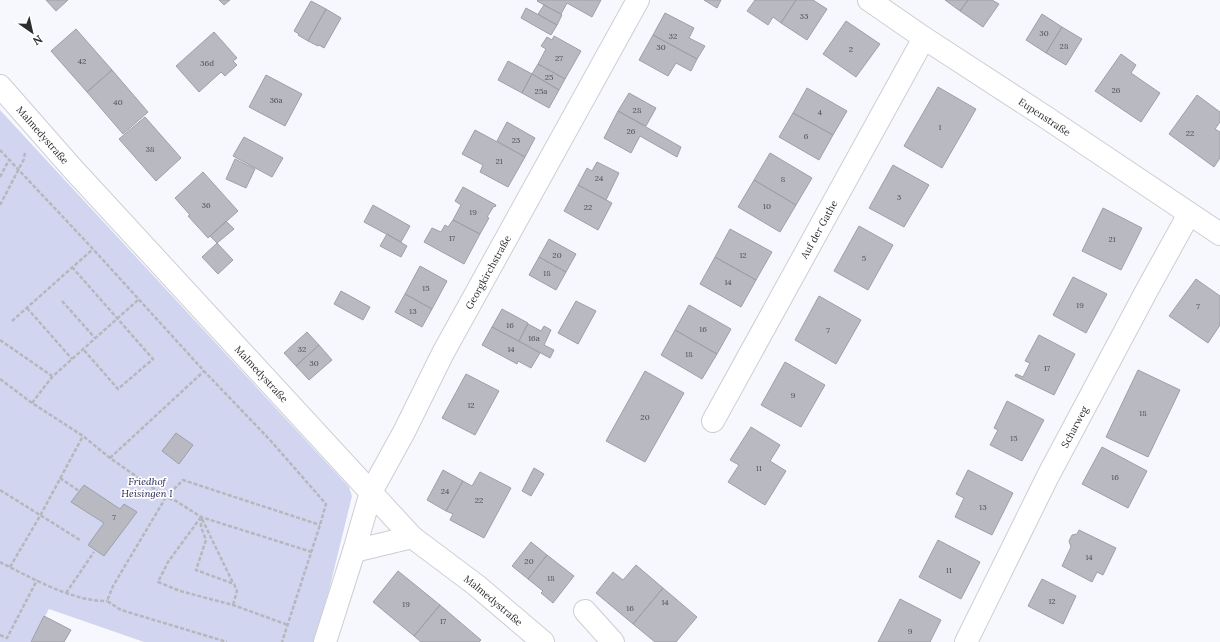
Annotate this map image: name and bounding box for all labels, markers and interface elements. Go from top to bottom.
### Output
house number: 33 [800,11,809,21]
north arrow [12,12,52,52]
house number: 30 [1039,28,1049,38]
house number: 32 [669,31,677,41]
text: N [30,32,45,49]
house number: 28 [1060,41,1069,51]
house number: 30 [656,42,666,52]
house number: 2 [849,44,853,54]
house number: 27 [555,53,563,63]
house number: 42 [78,56,86,66]
house number: 36d [200,58,214,68]
house number: 25 [545,72,553,82]
house number: 26 [1112,85,1121,95]
house number: 25a [535,86,547,96]
house number: 36a [269,95,283,105]
street label: Eupenstraße [1016,95,1074,139]
house number: 40 [113,97,123,107]
street label: Malmedystraße [14,103,72,167]
house number: 28 [633,105,642,115]
house number: 4 [818,107,823,117]
house number: 1 [939,122,942,132]
house number: 26 [627,126,636,136]
house number: 22 [1186,128,1194,138]
house number: 6 [804,131,809,141]
house number: 23 [512,135,521,145]
house number: 38 [146,144,155,154]
house number: 21 [495,156,503,166]
house number: 24 [595,173,604,183]
house number: 8 [781,174,786,184]
house number: 3 [897,192,902,202]
street label: Auf der Gathe [797,197,840,262]
house number: 36 [201,200,211,210]
house number: 10 [763,201,771,211]
house number: 22 [584,202,592,212]
house number: 19 [469,207,477,217]
street label: Georgkirchstraße [462,232,514,311]
house number: 17 [449,233,456,243]
house number: 21 [1108,234,1116,244]
house number: 20 [552,250,562,260]
house number: 12 [739,250,747,260]
house number: 5 [862,253,866,263]
house number: 18 [543,268,551,278]
house number: 14 [724,277,732,287]
house number: 15 [422,283,430,293]
house number: 19 [1076,300,1084,310]
house number: 7 [1196,301,1200,311]
house number: 13 [409,306,417,316]
house number: 16 [506,320,514,330]
house number: 16 [699,324,707,334]
house number: 7 [826,325,830,335]
house number: 16a [528,333,540,343]
street label: Malmedystraße [232,343,291,405]
house number: 32 [298,344,306,354]
house number: 14 [507,344,515,354]
house number: 18 [685,349,693,359]
house number: 30 [309,358,319,368]
house number: 17 [1044,363,1051,373]
house number: 9 [791,390,796,400]
house number: 12 [467,400,475,410]
street label: Scharweg [1058,403,1091,450]
house number: 18 [1139,408,1147,418]
house number: 20 [640,412,650,422]
house number: 15 [1010,433,1018,443]
house number: 11 [756,463,762,473]
house number: 16 [1111,472,1119,482]
park label: Friedhof Heisingen I [121,475,173,500]
house number: 24 [441,486,450,496]
house number: 22 [475,495,483,505]
house number: 13 [979,502,987,512]
house number: 7 [112,512,116,522]
house number: 14 [1085,552,1093,562]
house number: 20 [524,556,534,566]
house number: 11 [946,565,952,575]
street label: Malmedystraße [461,572,526,629]
house number: 18 [547,573,555,583]
house number: 12 [1048,596,1056,606]
house number: 14 [661,597,669,607]
house number: 19 [402,599,410,609]
house number: 16 [626,603,634,613]
house number: 17 [440,616,447,626]
house number: 9 [908,626,913,636]

